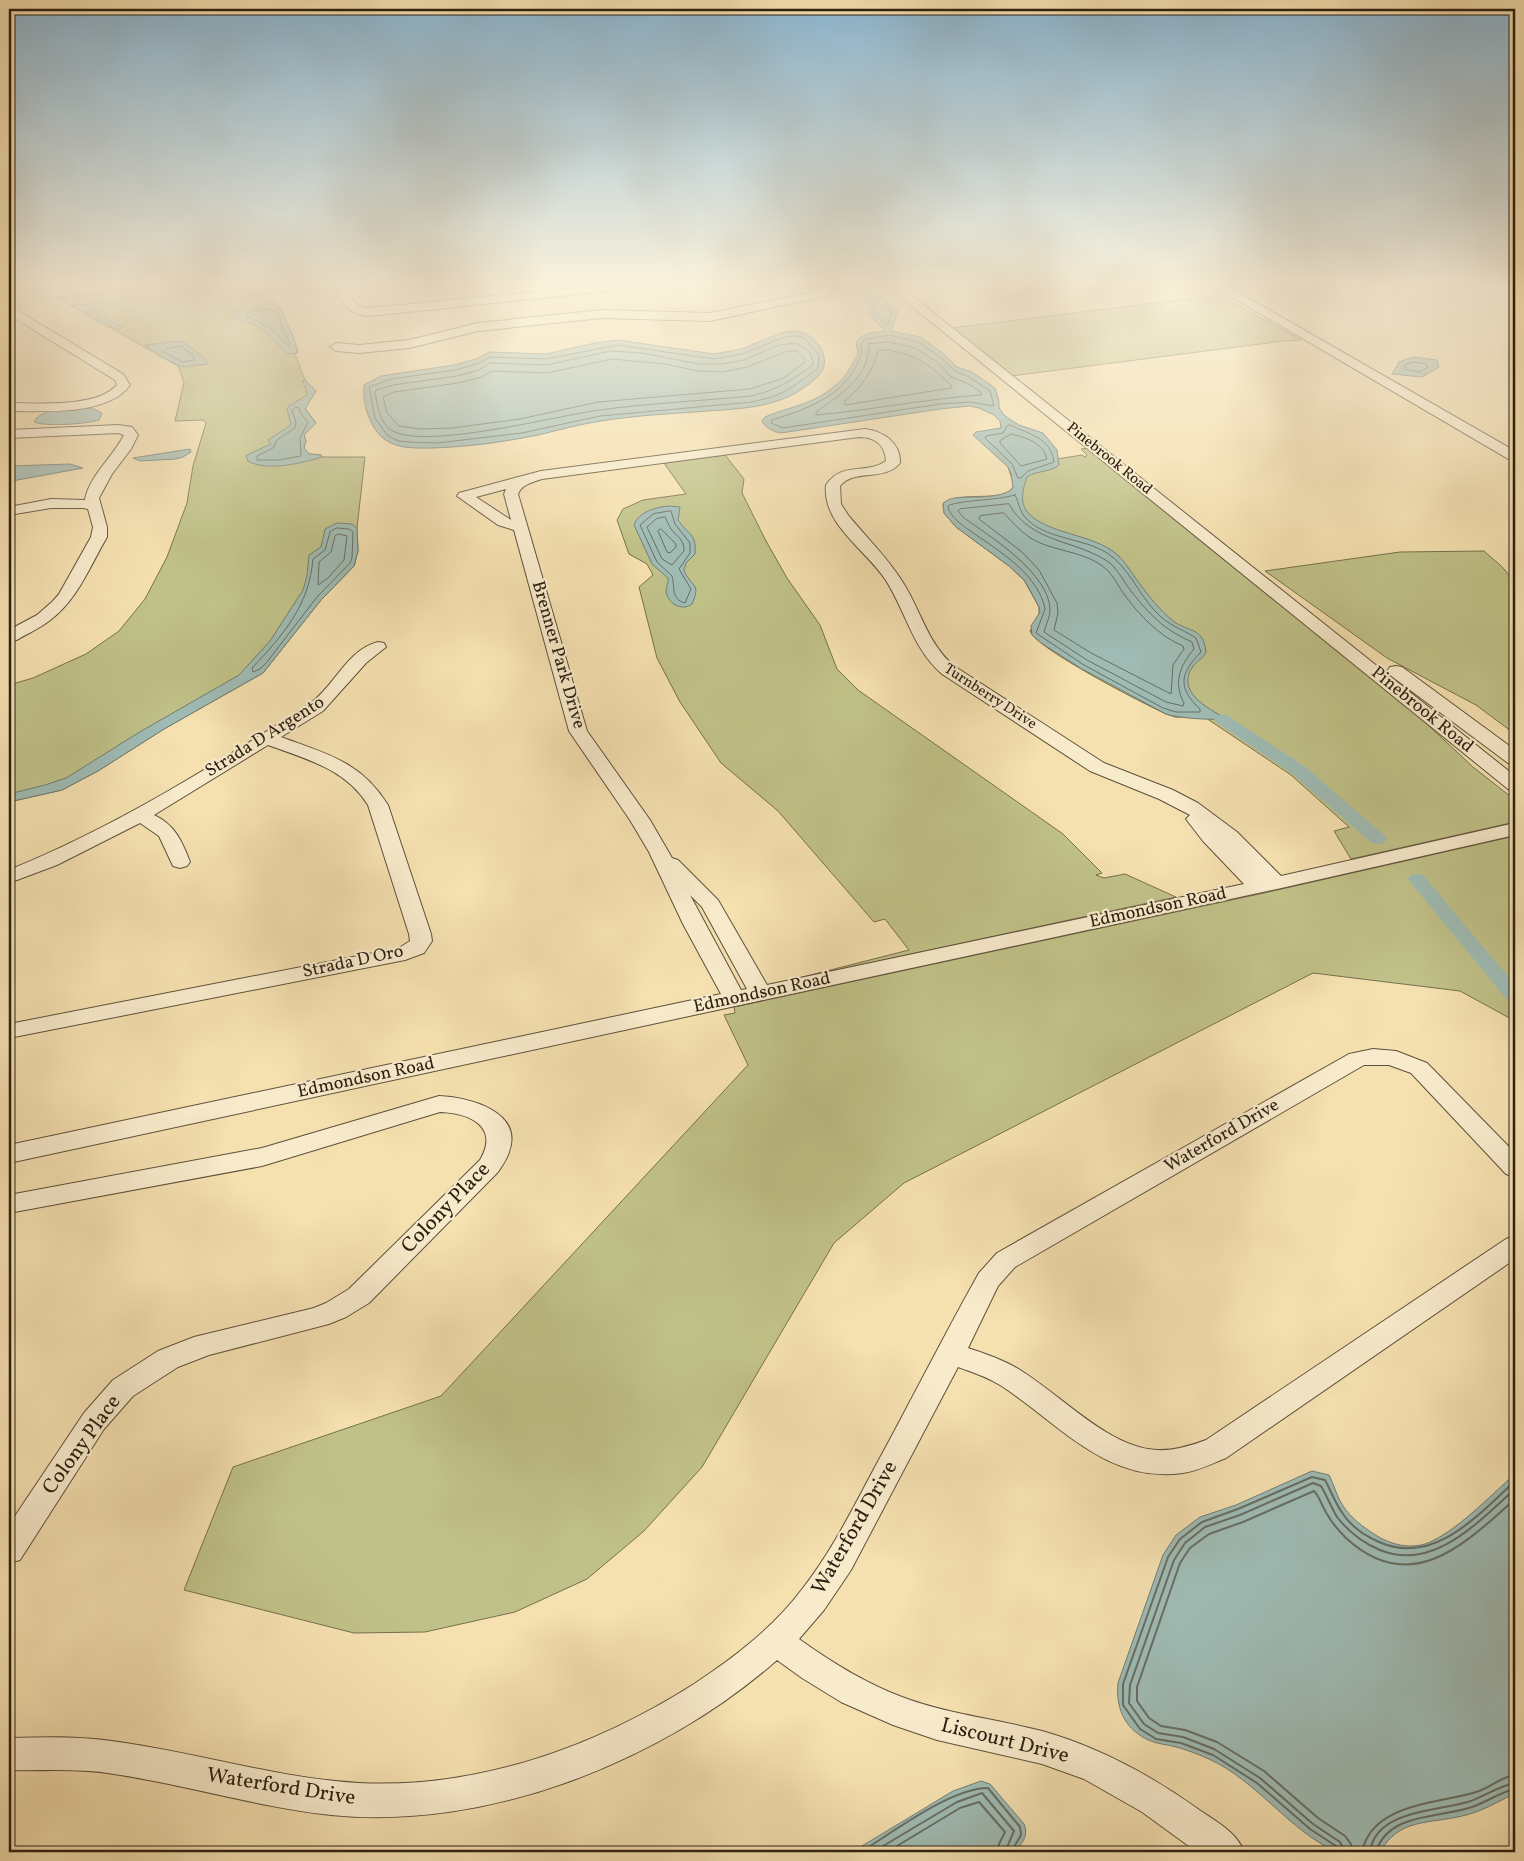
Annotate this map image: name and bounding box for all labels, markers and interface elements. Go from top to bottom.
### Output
street label: Pinebrook Road [1062,418,1156,500]
street label: Brenner Park Drive [525,578,591,732]
street label: Turnberry Drive [939,659,1041,735]
street label: Pinebrook Road [1365,661,1479,759]
street label: Strada D Argento [200,690,330,784]
street label: Edmondson Road [1087,881,1229,935]
street label: Strada D Oro [300,939,406,985]
street label: Edmondson Road [691,966,833,1020]
street label: Edmondson Road [295,1051,437,1105]
street label: Waterford Drive [1160,1093,1284,1179]
street label: Colony Place [395,1156,497,1260]
street label: Colony Place [36,1389,128,1501]
street label: Waterford Drive [805,1456,905,1600]
street label: Liscourt Drive [938,1711,1072,1771]
street label: Waterford Drive [205,1761,357,1813]

